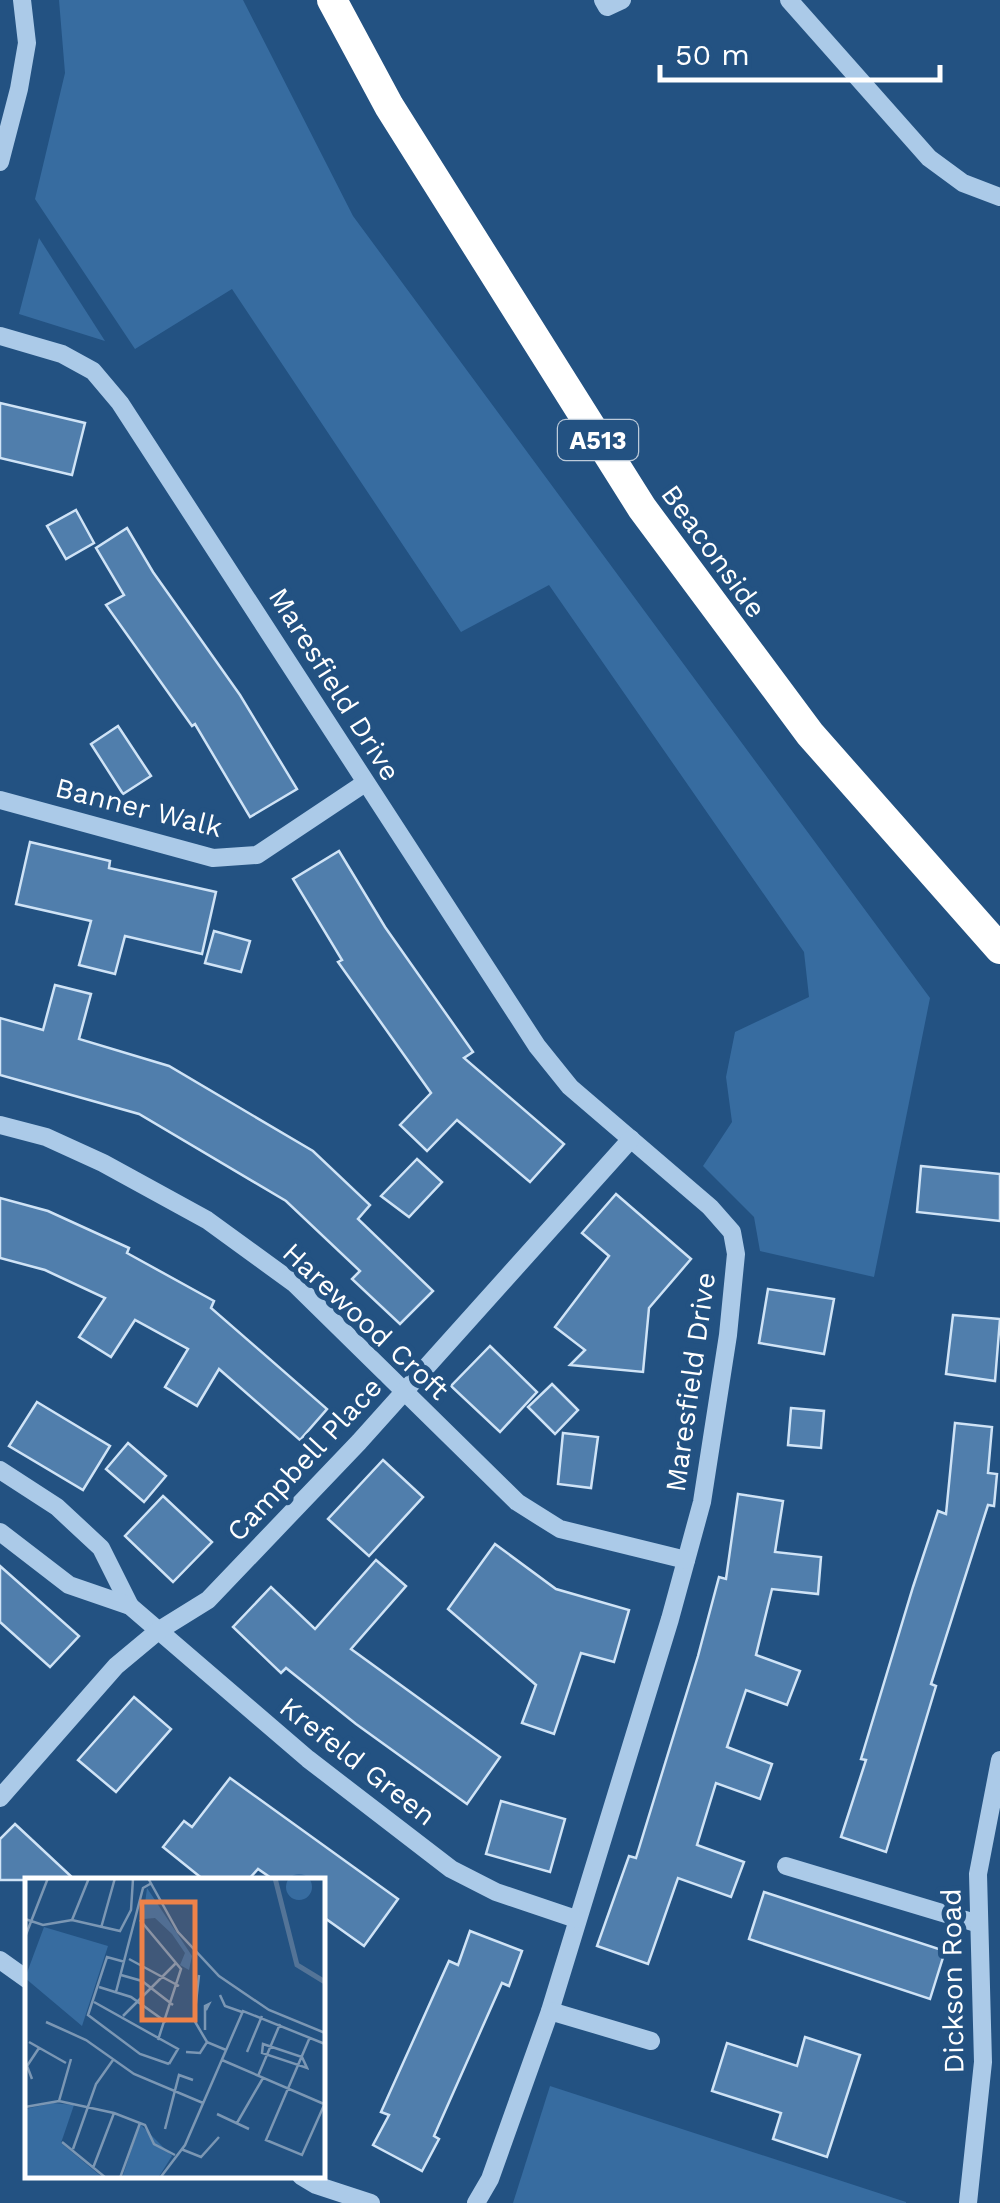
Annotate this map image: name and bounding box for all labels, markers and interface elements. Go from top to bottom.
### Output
scale bar [660,20,940,82]
text: 50 m [675,37,750,72]
road number: A513 [558,420,638,460]
street label: Beaconside [654,478,773,624]
street label: Maresfield Drive [262,582,407,787]
street label: Banner Walk [52,771,226,844]
street label: Harewood Croft [276,1236,456,1407]
street label: Maresfield Drive [659,1270,722,1494]
street label: Campbell Place [220,1371,389,1548]
street label: Krefeld Green [273,1690,442,1832]
inset map [25,1878,325,2178]
street label: Dickson Road [934,1888,971,2074]

